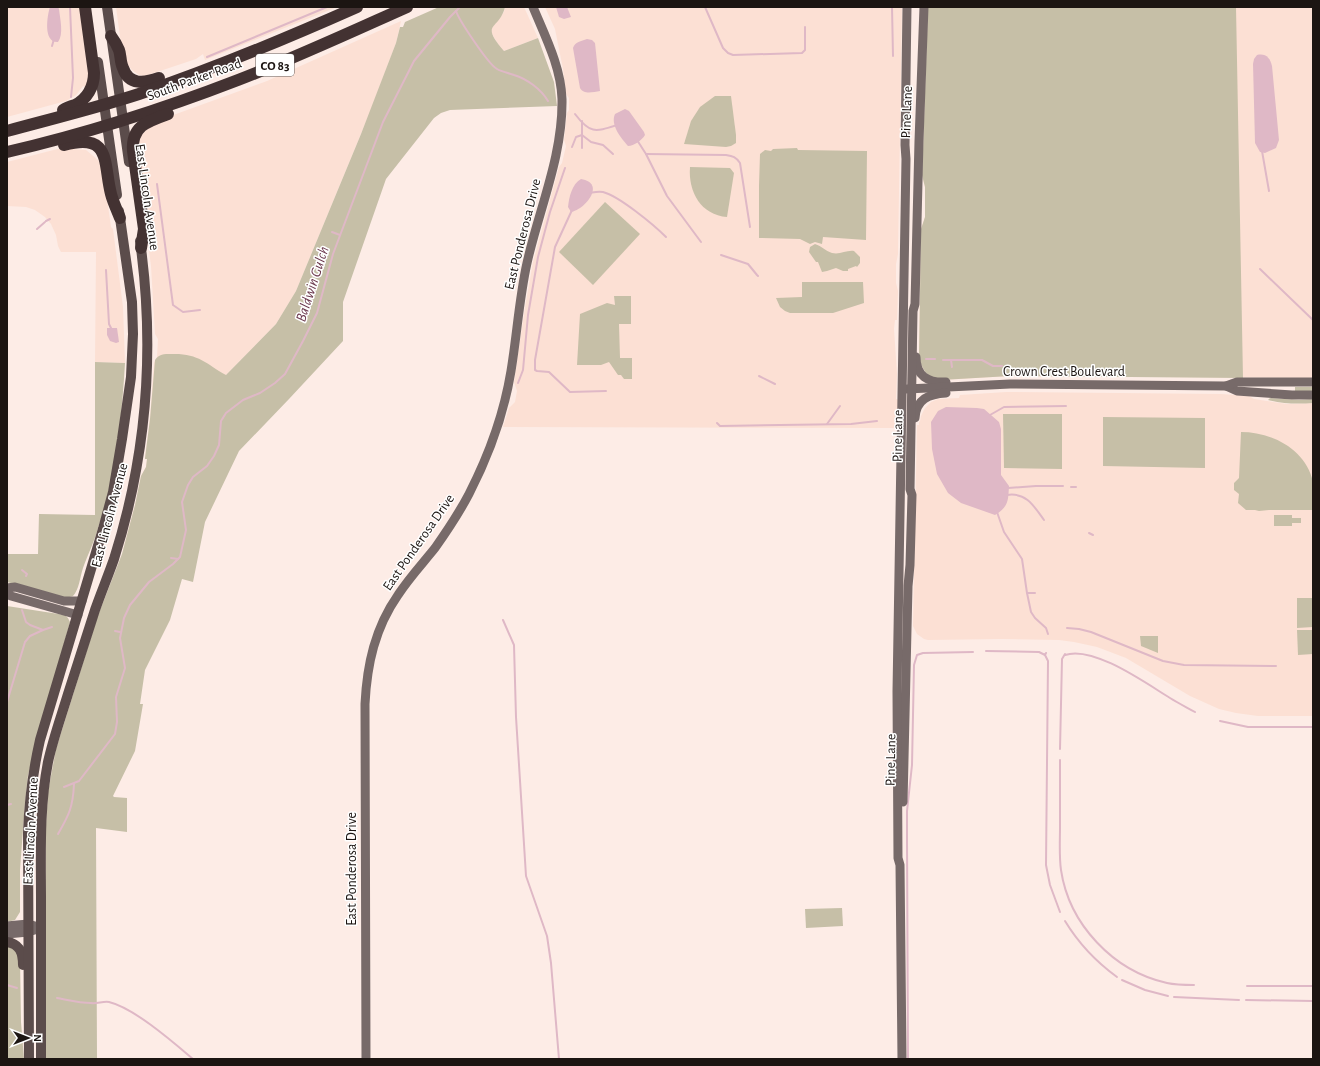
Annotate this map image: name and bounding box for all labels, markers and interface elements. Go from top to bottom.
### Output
road number: CO 83 [256,54,294,76]
street label: South Parker Road [145,56,243,104]
street label: Pine Lane [899,86,915,139]
street label: East Lincoln Avenue [133,143,161,251]
street label: East Ponderosa Drive [502,177,544,291]
water label: Baldwin Gulch [293,245,332,324]
street label: Crown Crest Boulevard [1003,365,1125,379]
street label: Pine Lane [891,410,905,462]
street label: East Lincoln Avenue [89,462,131,569]
street label: East Ponderosa Drive [380,492,457,593]
street label: Pine Lane [884,734,898,786]
street label: East Lincoln Avenue [21,777,41,885]
street label: East Ponderosa Drive [345,812,359,926]
north arrow [8,1018,48,1058]
text: N [32,1034,43,1042]

